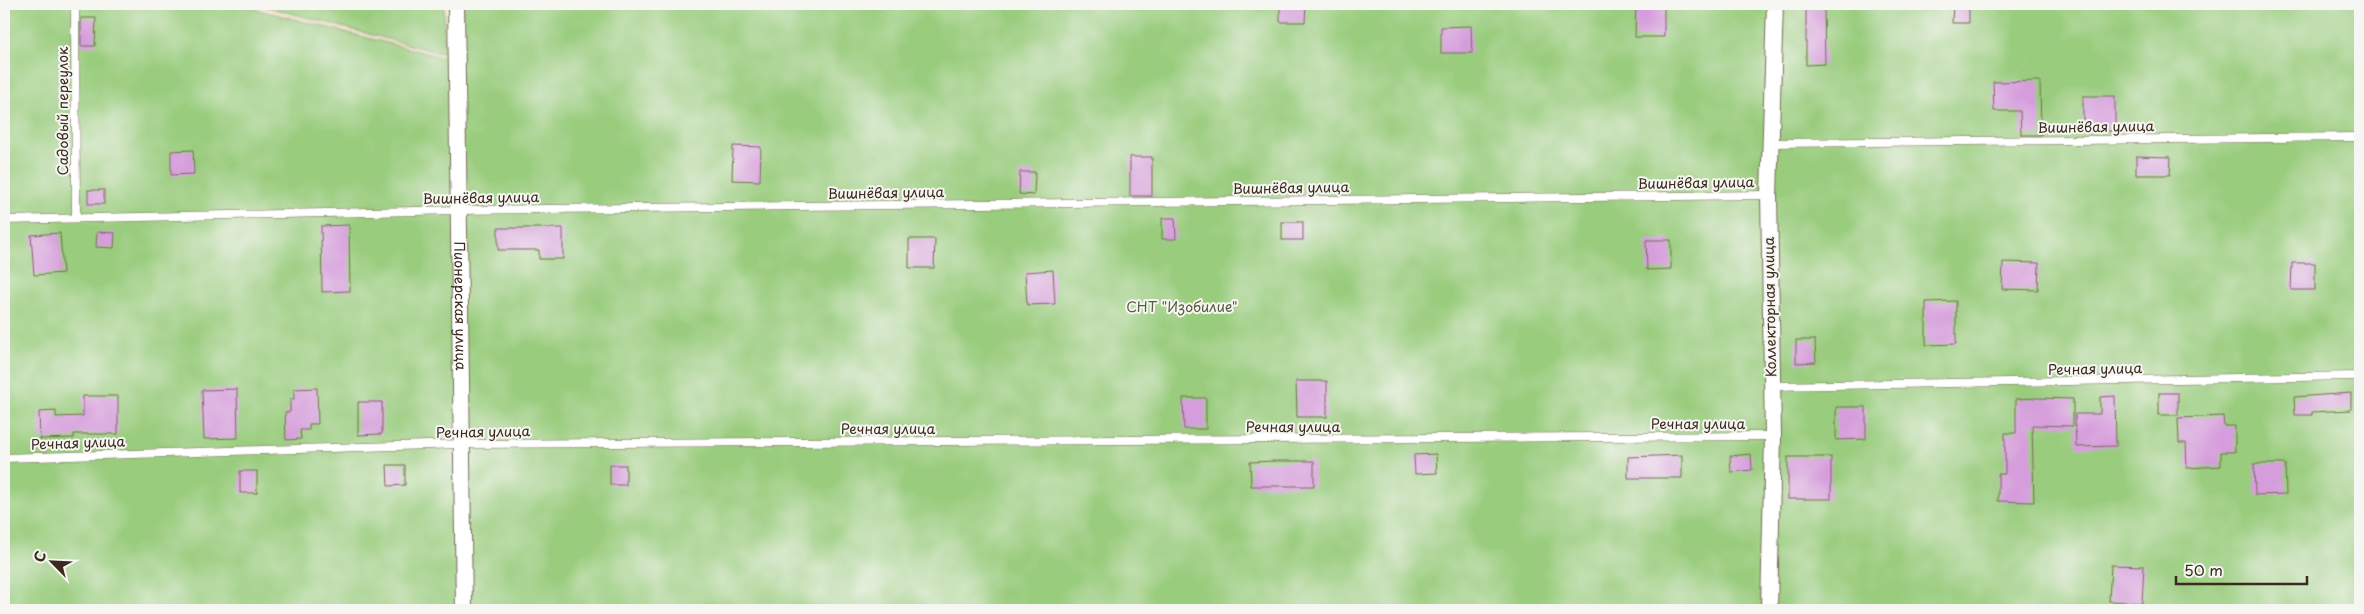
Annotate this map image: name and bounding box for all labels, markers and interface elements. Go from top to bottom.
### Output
street label: Садовый переулок [52,46,73,175]
street label: Вишнёвая улица [2038,115,2155,138]
street label: Вишнёвая улица [1638,171,1755,194]
street label: Вишнёвая улица [1233,176,1350,199]
street label: Вишнёвая улица [828,181,945,204]
street label: Вишнёвая улица [423,186,540,209]
street label: Коллекторная улица [1758,236,1781,377]
street label: Пионерская улица [449,241,472,371]
park label: СНТ "Изобилие" [1126,296,1238,317]
street label: Речная улица [2048,357,2143,380]
street label: Речная улица [1651,413,1745,434]
street label: Речная улица [1246,416,1340,437]
street label: Речная улица [841,418,935,439]
street label: Речная улица [436,420,531,443]
street label: Речная улица [30,430,126,455]
north arrow [28,536,78,586]
text: С [28,547,51,566]
scale bar [2176,554,2308,586]
text: 50 m [2184,558,2223,581]

